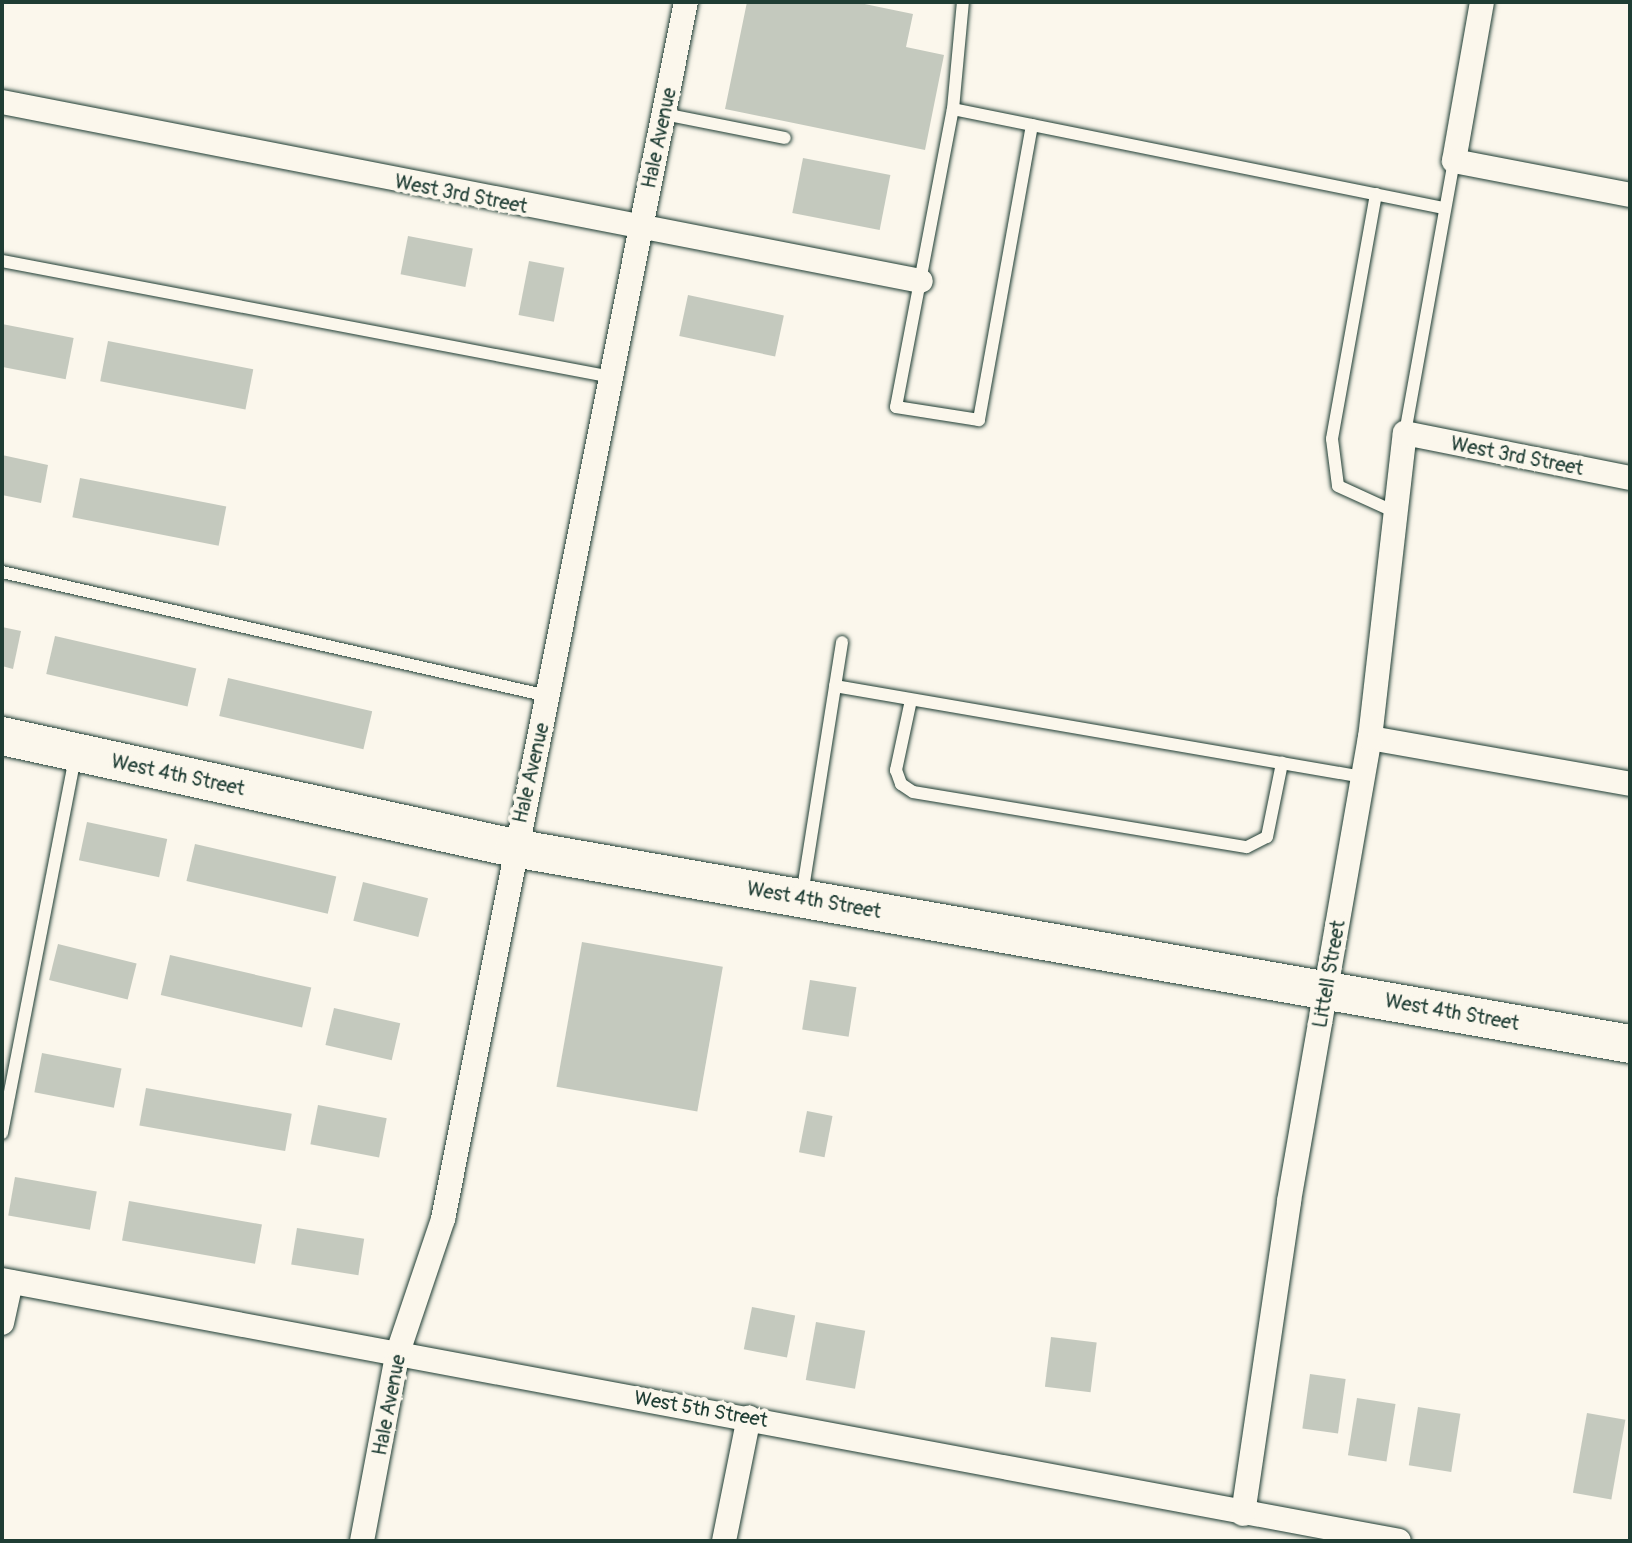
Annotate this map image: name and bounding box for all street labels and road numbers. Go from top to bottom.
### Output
street label: Hale Avenue [637,85,681,191]
street label: West 3rd Street [393,169,529,219]
street label: West 3rd Street [1449,431,1585,481]
street label: Hale Avenue [508,720,554,826]
street label: West 4th Street [109,749,247,801]
street label: West 4th Street [745,876,883,924]
street label: Littell Street [1308,918,1350,1030]
street label: West 4th Street [1383,988,1521,1036]
street label: Hale Avenue [367,1352,411,1458]
street label: West 5th Street [632,1385,770,1433]

